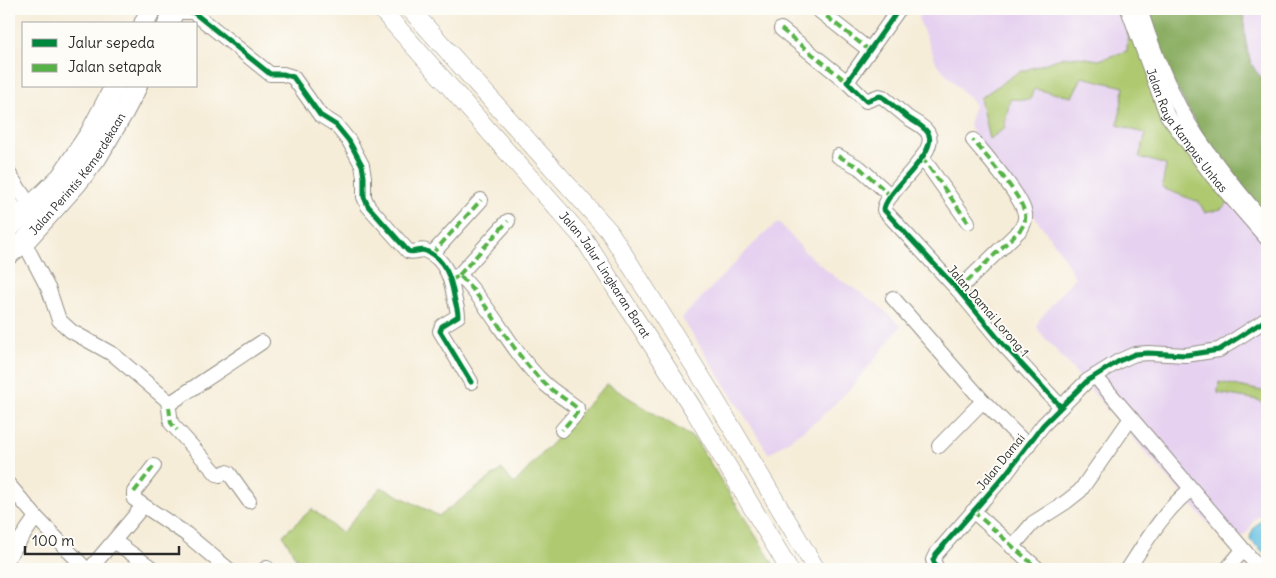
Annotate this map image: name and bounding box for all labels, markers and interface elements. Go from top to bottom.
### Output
legend [22,22,198,88]
text: Jalur sepeda [68,33,155,52]
text: Jalan setapak [68,57,162,76]
street label: Jalan Raya Kampus Unhas [1143,66,1231,195]
street label: Jalan Perintis Kemerdekaan [26,110,128,238]
street label: Jalan Jalur Lingkaran Barat [556,208,654,341]
street label: Jalan Damai Lorong 1 [945,262,1032,360]
street label: Jalan Damai [973,431,1028,493]
scale bar [25,523,179,555]
text: 100 m [32,531,74,550]

